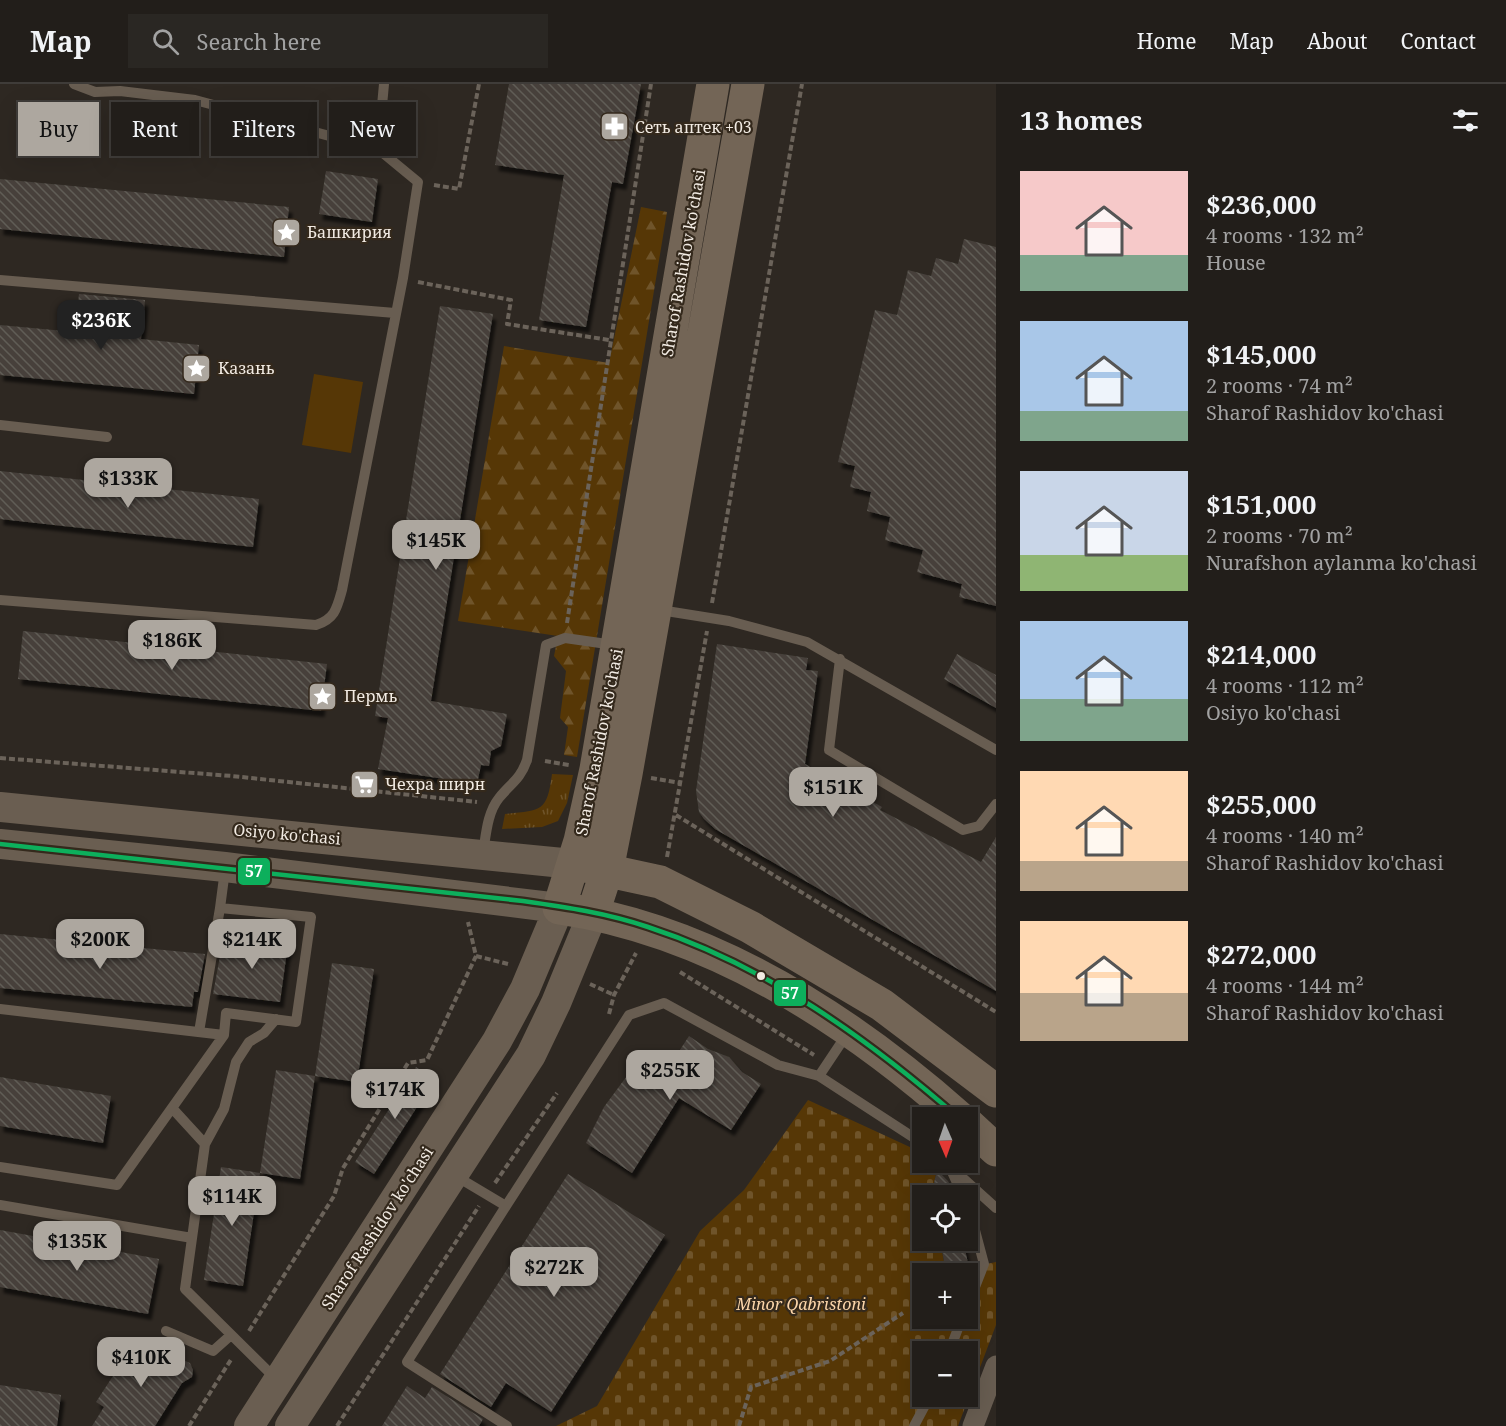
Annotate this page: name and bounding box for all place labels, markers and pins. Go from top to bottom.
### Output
pharmacy icon: Сеть аптек +03 [598,111,630,143]
place label: Сеть аптек +03 [635,116,752,138]
place icon: Башкирия [270,216,302,248]
place label: Башкирия [307,221,392,243]
pin: $236K [59,300,143,351]
place icon: Казань [181,352,213,384]
place label: Казань [218,357,275,379]
pin: $133K [86,458,170,509]
pin: $145K [394,520,478,571]
pin: $186K [130,620,214,671]
place icon: Пермь [307,680,339,712]
place label: Пермь [344,685,398,707]
pin: $151K [791,767,875,818]
supermarket icon: Чехра ширн [348,768,380,800]
place label: Чехра ширн [385,773,485,795]
pin: $200K [58,919,142,970]
pin: $214K [210,919,294,970]
unlabelled marker [755,970,767,982]
pin: $255K [628,1050,712,1101]
pin: $174K [353,1069,437,1120]
pin: $114K [190,1176,274,1227]
pin: $135K [35,1221,119,1272]
pin: $272K [512,1247,596,1298]
pin: $410K [99,1337,183,1388]

